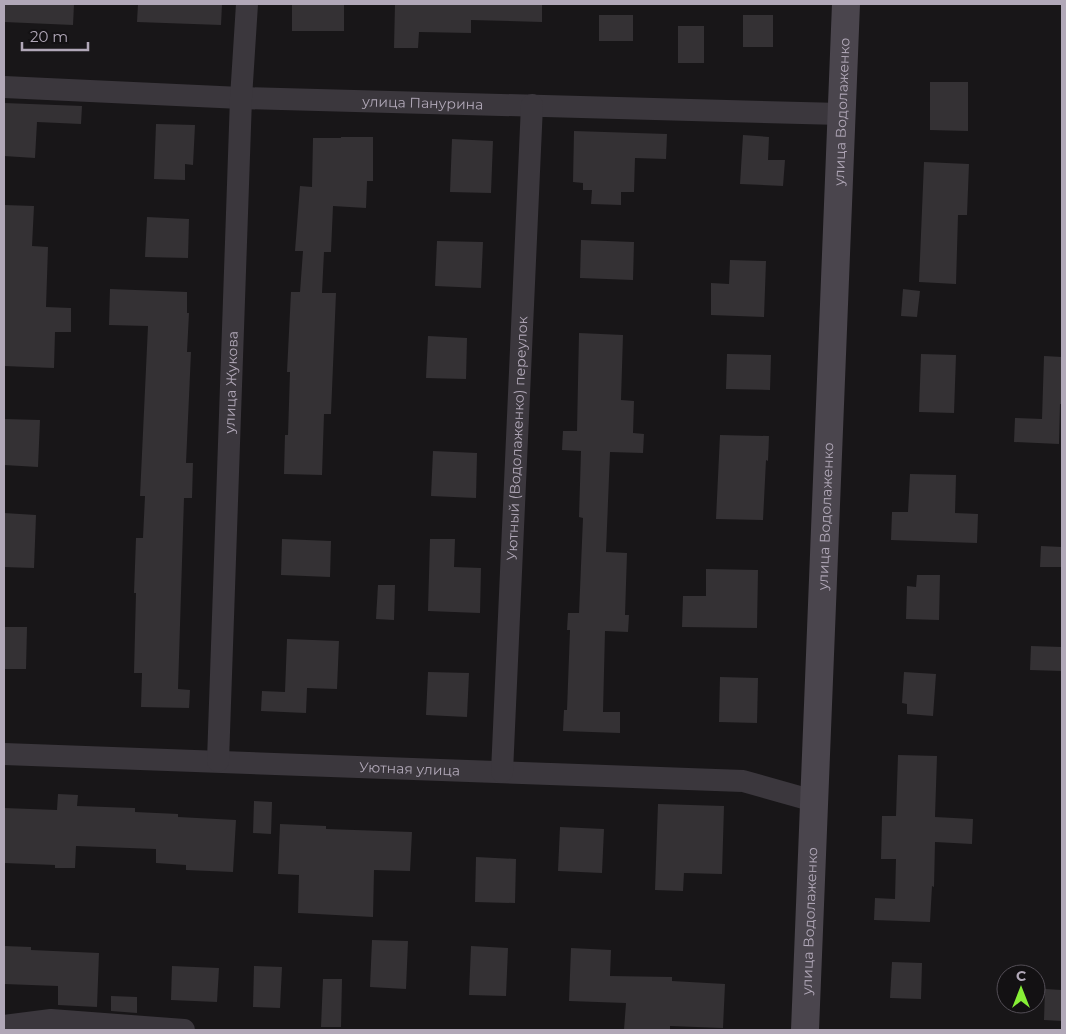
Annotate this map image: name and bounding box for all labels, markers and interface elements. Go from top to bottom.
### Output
scale bar [22,20,89,52]
text: 20 m [30,27,68,46]
street label: улица Водолаженко [830,37,854,187]
street label: улица Панурина [361,92,484,113]
street label: Уютный (Водолаженко) переулок [503,316,531,561]
street label: улица Жукова [220,331,242,435]
street label: улица Водолаженко [814,442,837,592]
street label: Уютная улица [359,758,461,780]
street label: улица Водолаженко [797,847,821,996]
north arrow [996,964,1046,1014]
text: С [1016,967,1026,985]

